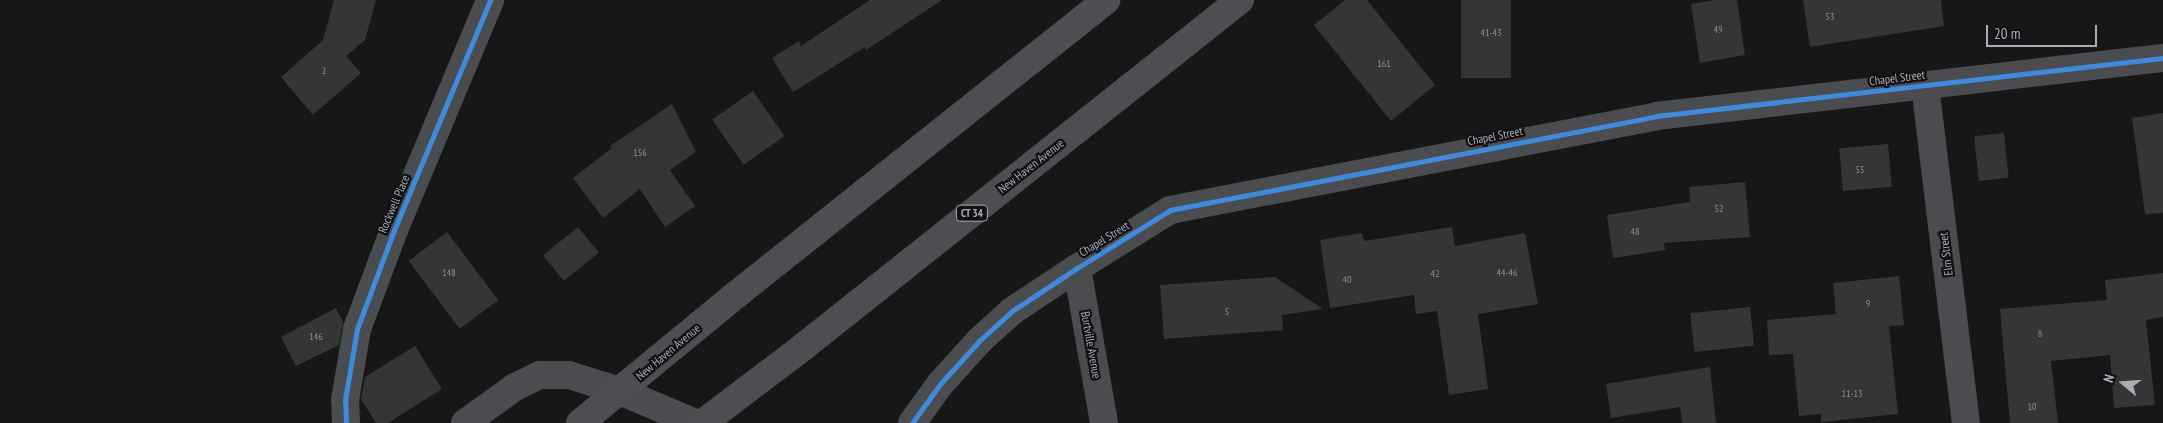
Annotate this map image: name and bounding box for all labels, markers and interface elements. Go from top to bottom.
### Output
house number: 53 [1826,11,1834,23]
scale bar [1988,15,2099,47]
house number: 49 [1714,24,1722,36]
text: 20 m [1994,24,2020,43]
house number: 41-43 [1481,27,1501,39]
house number: 161 [1377,58,1391,70]
house number: 2 [322,65,326,77]
street label: Chapel Street [1868,67,1926,89]
street label: Chapel Street [1466,124,1524,148]
street label: New Haven Avenue [995,136,1067,196]
house number: 156 [633,147,647,159]
house number: 55 [1856,164,1864,176]
street label: Rockwell Place [375,173,413,235]
house number: 52 [1715,203,1723,215]
road number: CT 34 [954,204,990,222]
street label: Chapel Street [1076,218,1132,260]
house number: 48 [1631,226,1639,238]
street label: Elm Street [1936,232,1956,276]
house number: 148 [442,267,456,279]
house number: 44-46 [1497,267,1517,279]
house number: 42 [1431,268,1439,280]
house number: 40 [1343,274,1351,286]
house number: 9 [1866,298,1870,310]
house number: 5 [1225,306,1229,318]
street label: Burtville Avenue [1078,310,1104,380]
street label: New Haven Avenue [633,321,703,383]
house number: 8 [2038,328,2042,340]
house number: 146 [309,331,323,343]
north arrow [2098,358,2148,408]
text: N [2099,372,2118,385]
house number: 11-13 [1842,388,1862,400]
house number: 10 [2028,401,2036,413]

